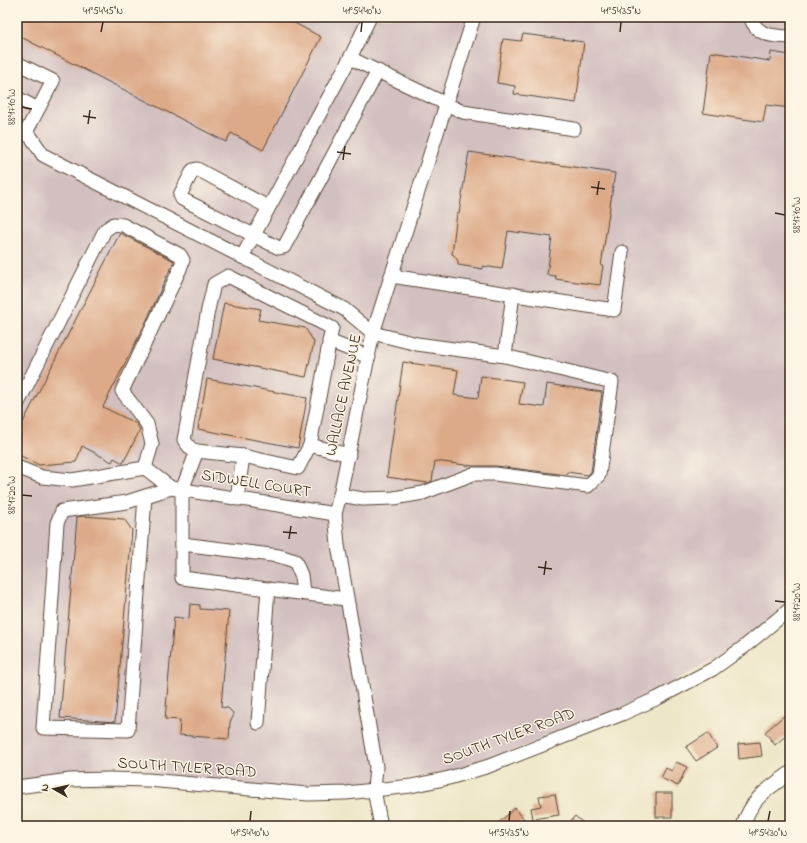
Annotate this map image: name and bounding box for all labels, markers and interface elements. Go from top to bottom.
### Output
text: 41°54'45"N [83,4,123,19]
text: 41°54'40"N [343,4,381,19]
text: 41°54'35"N [601,4,641,19]
text: 88°17'10"W [5,89,20,125]
text: 88°17'10"W [790,197,805,233]
street label: WALLACE AVENUE [319,332,369,458]
street label: SIDWELL COURT [199,463,313,505]
text: 88°17'20"W [5,476,20,514]
text: 88°17'20"W [790,583,805,621]
street label: SOUTH TYLER ROAD [439,702,579,772]
street label: SOUTH TYLER ROAD [117,751,257,785]
north arrow [34,769,74,809]
text: N [37,783,54,793]
text: 41°54'40"N [231,826,269,841]
text: 41°54'35"N [489,826,529,841]
text: 41°54'30"N [749,826,787,841]

